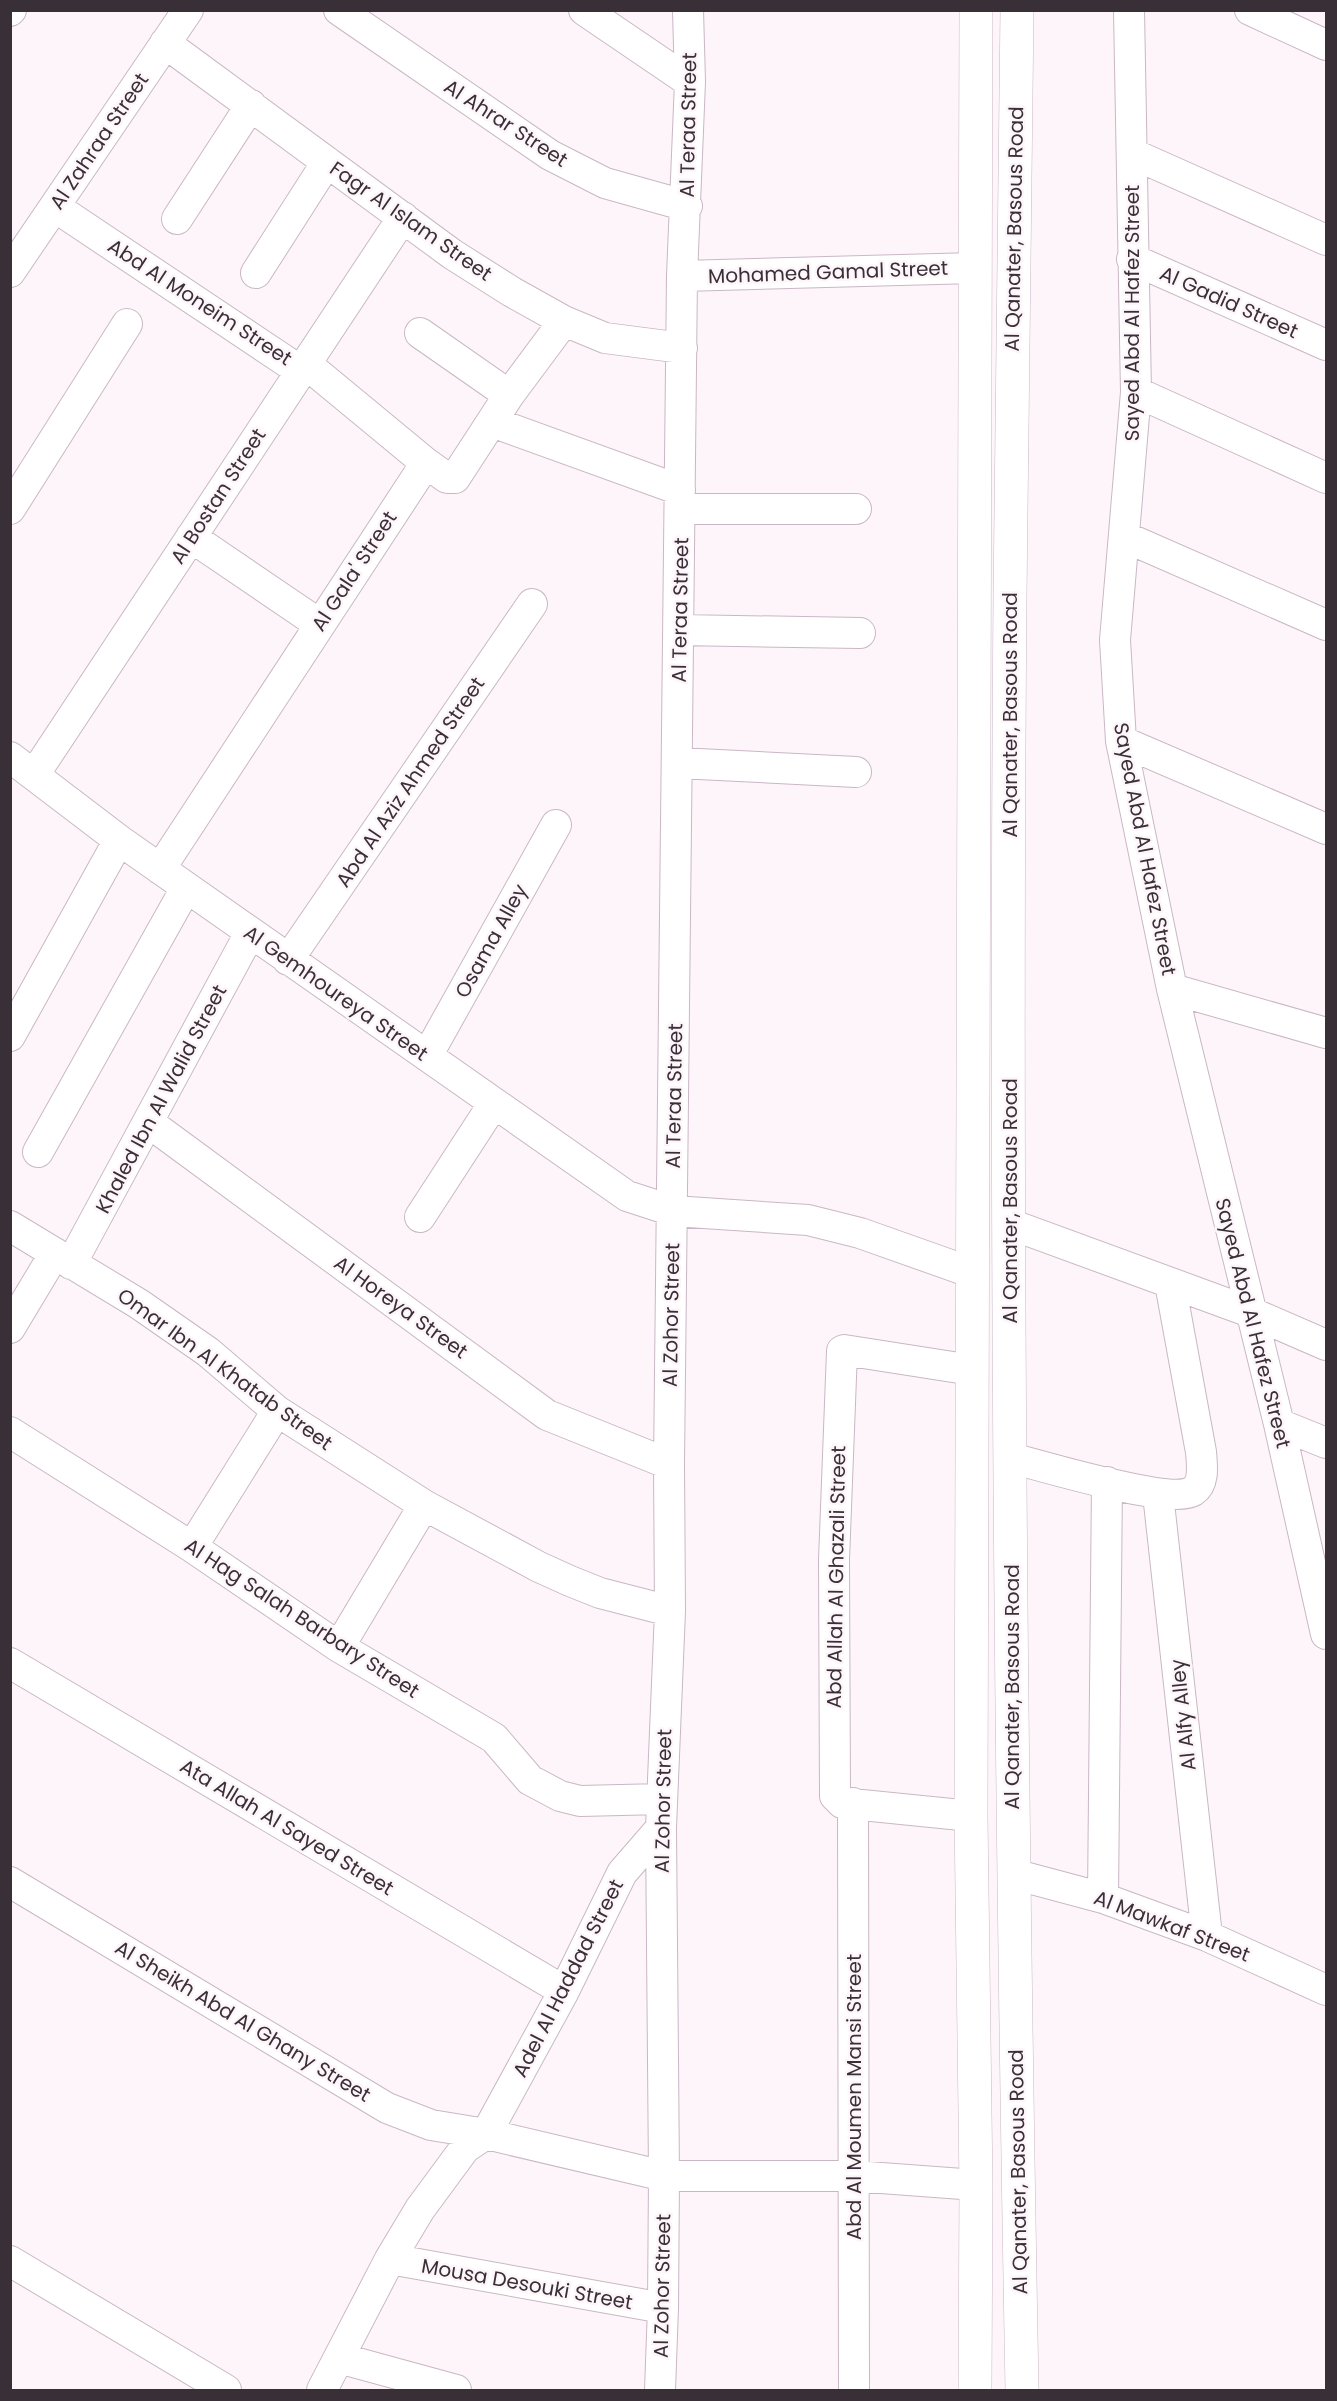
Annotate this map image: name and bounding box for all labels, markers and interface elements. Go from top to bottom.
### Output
street label: Al Teraa Street [673,52,703,198]
street label: Al Zahraa Street [43,67,155,215]
street label: Al Ahrar Street [439,72,573,174]
street label: Al Qanater, Basous Road [998,106,1030,352]
street label: Fagr Al Islam Street [324,154,498,288]
street label: Sayed Abd Al Hafez Street [1118,185,1146,441]
street label: Abd Al Moneim Street [103,232,297,372]
street label: Mohamed Gamal Street [707,254,949,290]
street label: Al Gadid Street [1155,259,1303,345]
street label: Al Bostan Street [164,423,272,569]
street label: Al Gala' Street [305,505,403,637]
street label: Al Teraa Street [665,537,695,683]
street label: Al Qanater, Basous Road [996,592,1024,838]
street label: Abd Al Aziz Ahmed Street [329,671,491,893]
street label: Sayed Abd Al Hafez Street [1107,720,1183,978]
street label: Osama Alley [448,879,534,1003]
street label: Al Gemhoureya Street [238,919,434,1067]
street label: Khaled Ibn Al Walid Street [89,980,233,1218]
street label: Al Teraa Street [659,1023,689,1169]
street label: Al Qanater, Basous Road [996,1078,1024,1324]
street label: Sayed Abd Al Hafez Street [1208,1195,1298,1451]
street label: Al Zohor Street [656,1243,686,1387]
street label: Al Horeya Street [328,1249,474,1365]
street label: Omar Ibn Al Khatab Street [112,1281,338,1457]
street label: Abd Allah Al Ghazali Street [820,1445,852,1709]
street label: Al Hag Salah Barbary Street [179,1531,425,1705]
street label: Al Qanater, Basous Road [998,1564,1026,1810]
street label: Al Alfy Alley [1163,1658,1203,1772]
street label: Al Zohor Street [648,1729,678,1873]
street label: Ata Allah Al Sayed Street [175,1752,399,1902]
street label: Adel Al Haddad Street [506,1874,630,2082]
street label: Al Mawkaf Street [1090,1883,1254,1969]
street label: Al Sheikh Abd Al Ghany Street [110,1933,376,2109]
street label: Abd Al Moumen Mansi Street [840,1954,868,2240]
street label: Al Qanater, Basous Road [1002,2049,1034,2295]
street label: Al Zohor Street [647,2214,677,2358]
street label: Mousa Desouki Street [419,2252,635,2316]

